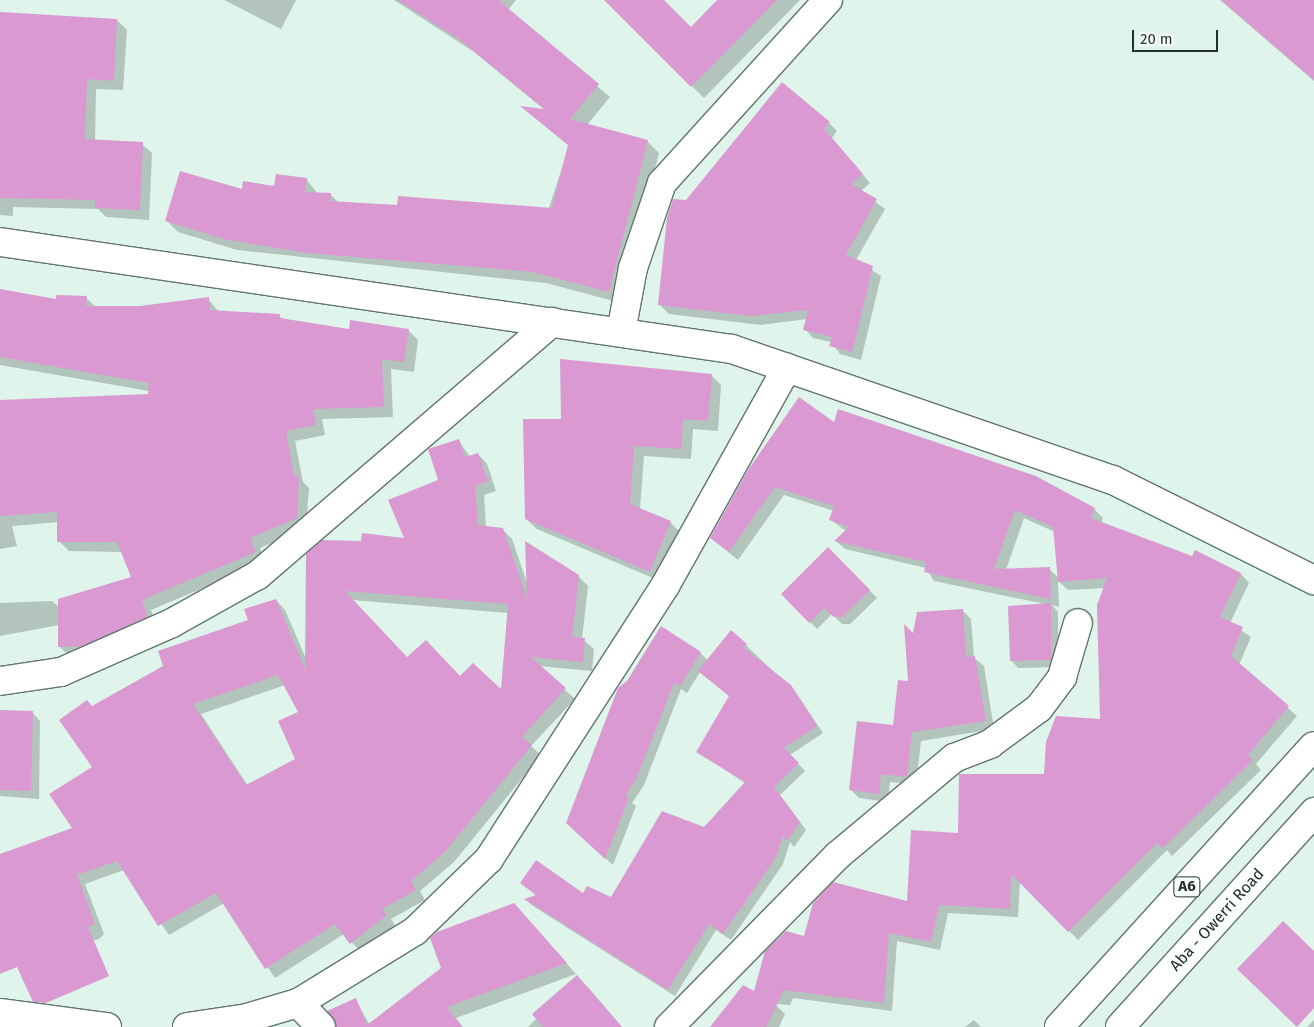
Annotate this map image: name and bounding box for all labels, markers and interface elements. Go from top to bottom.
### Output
scale bar [1134,20,1220,52]
text: 20 m [1140,30,1173,48]
street label: Aba - Owerri Road [1166,865,1268,975]
road number: A6 [1173,874,1201,900]

